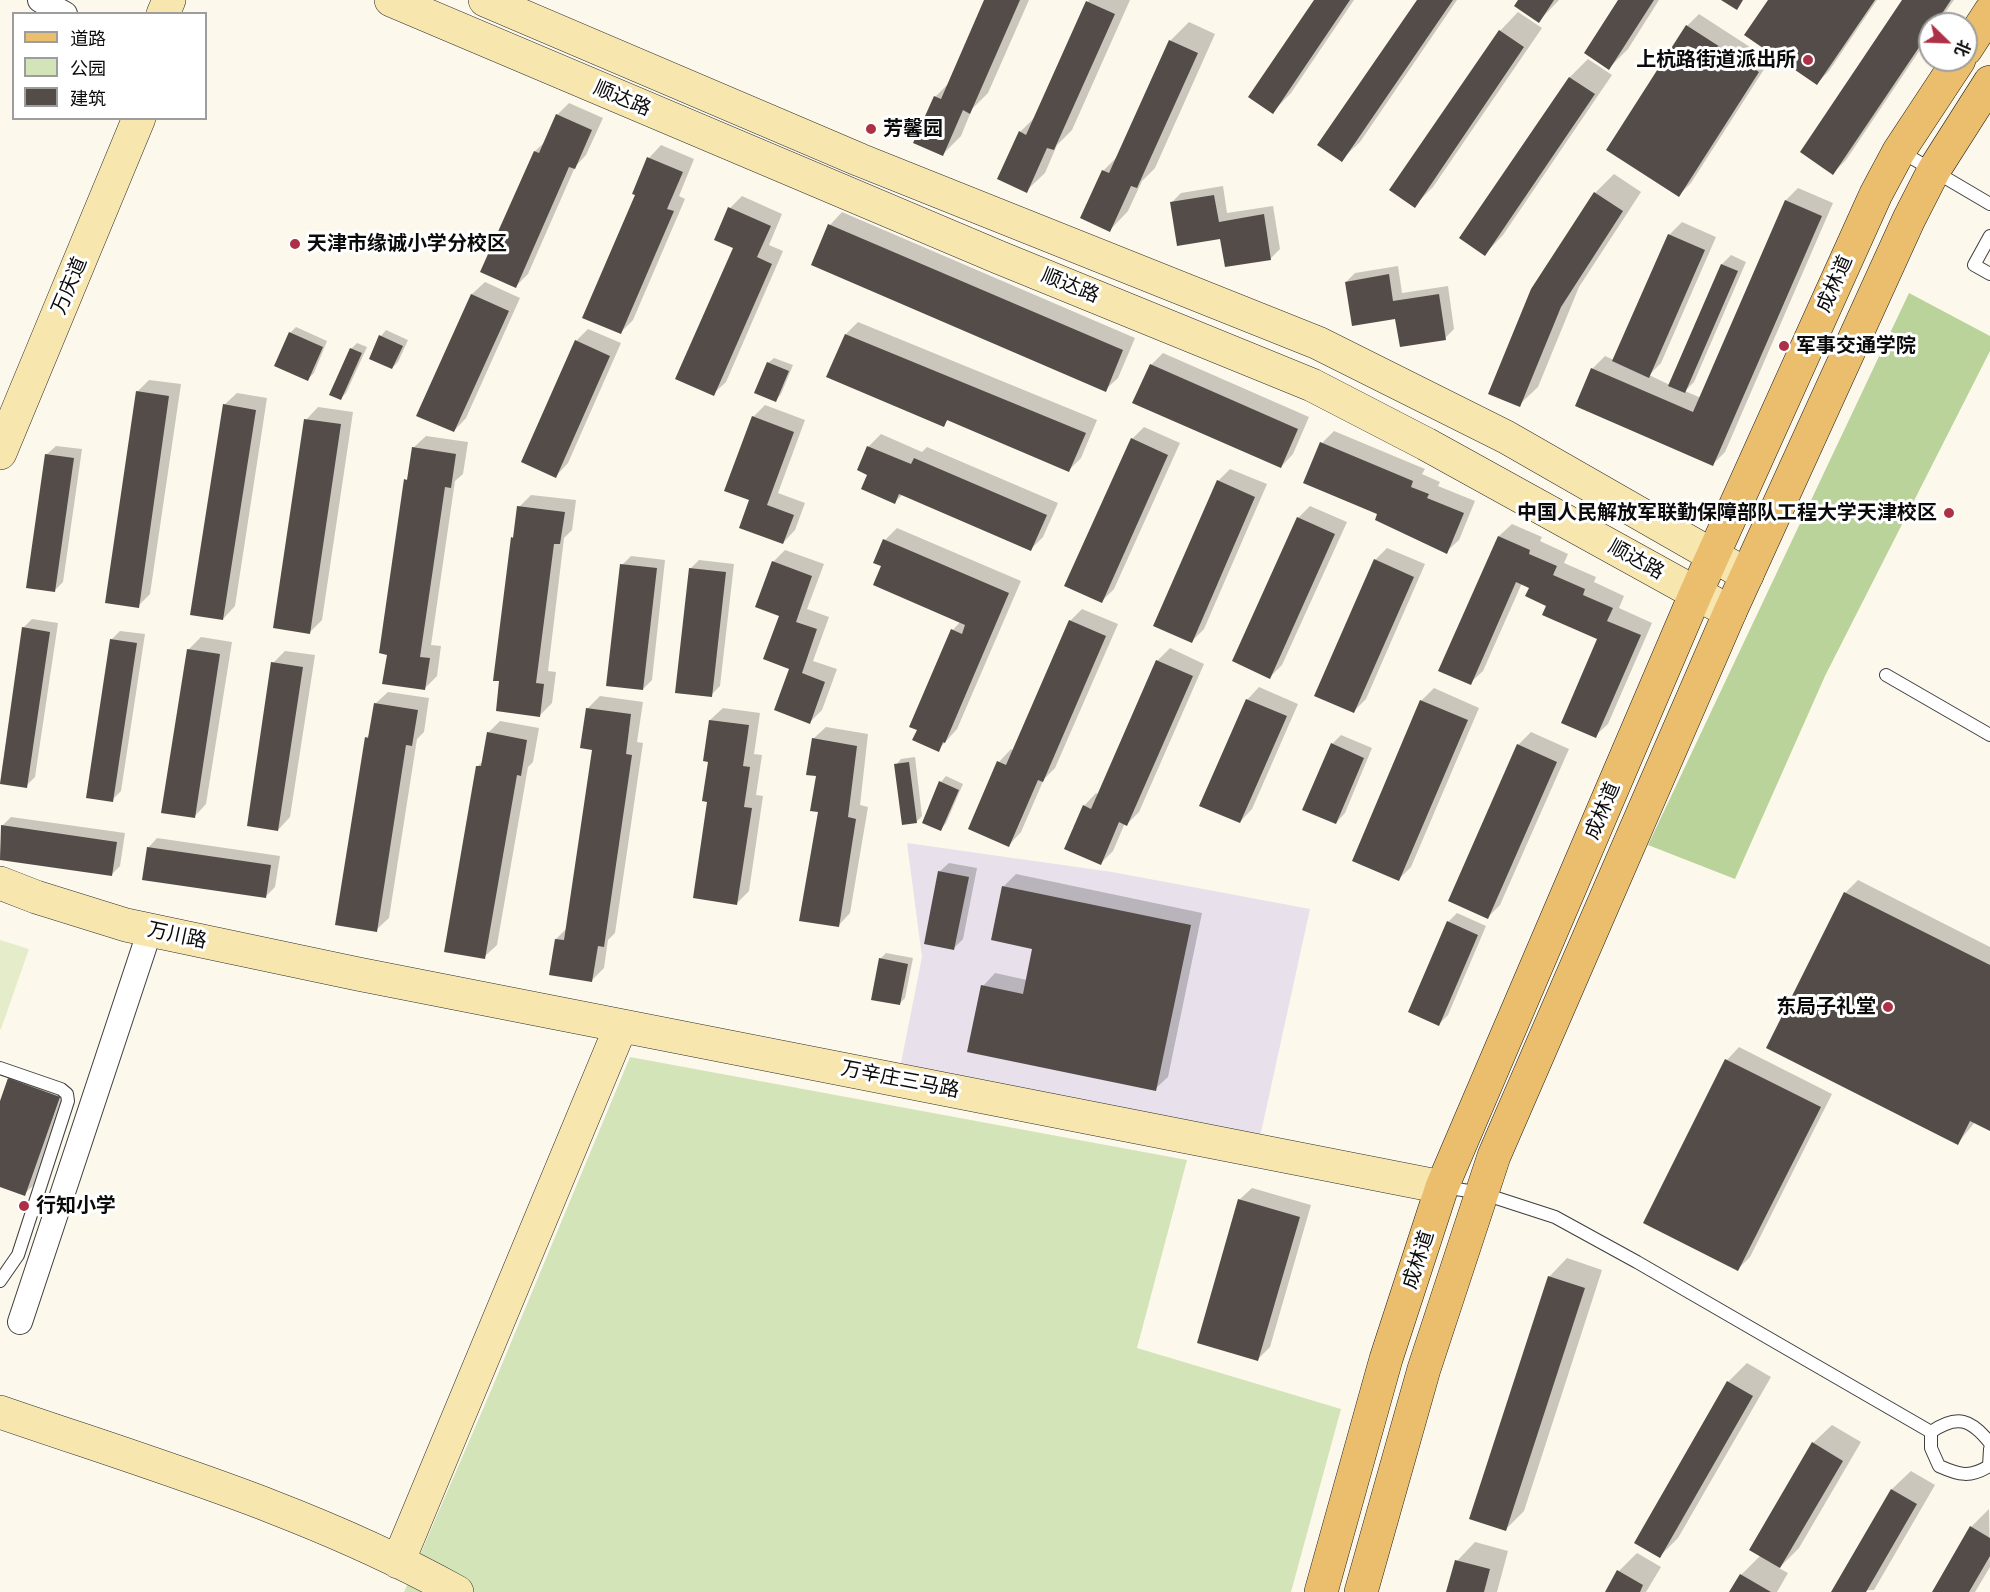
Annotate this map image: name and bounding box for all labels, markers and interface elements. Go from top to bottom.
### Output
legend [12,12,207,120]
north arrow [1918,12,1978,72]
text: 道路 [70,27,106,50]
text: 北 [1950,37,1975,60]
place label: 上杭路街道派出所 [1636,48,1796,72]
marker: 上杭路街道派出所 [1801,53,1815,67]
text: 公园 [70,57,106,80]
street label: 顺达路 [590,76,654,122]
text: 建筑 [70,87,106,110]
place label: 芳馨园 [883,117,943,141]
marker: 芳馨园 [864,122,878,136]
place label: 天津市缘诚小学分校区 [307,232,507,256]
marker: 天津市缘诚小学分校区 [288,237,302,251]
street label: 成林道 [1812,252,1858,316]
street label: 万庆道 [47,254,93,318]
street label: 顺达路 [1038,264,1102,308]
place label: 军事交通学院 [1796,334,1916,358]
marker: 军事交通学院 [1777,339,1791,353]
place label: 中国人民解放军联勤保障部队工程大学天津校区 [1517,501,1937,525]
marker: 中国人民解放军联勤保障部队工程大学天津校区 [1942,506,1956,520]
street label: 顺达路 [1604,535,1668,585]
street label: 成林道 [1580,779,1626,843]
street label: 万川路 [145,918,209,954]
place label: 东局子礼堂 [1776,995,1876,1019]
marker: 东局子礼堂 [1881,1000,1895,1014]
street label: 万辛庄三马路 [839,1057,961,1103]
place label: 行知小学 [36,1194,116,1218]
marker: 行知小学 [17,1199,31,1213]
street label: 成林道 [1398,1228,1440,1292]

